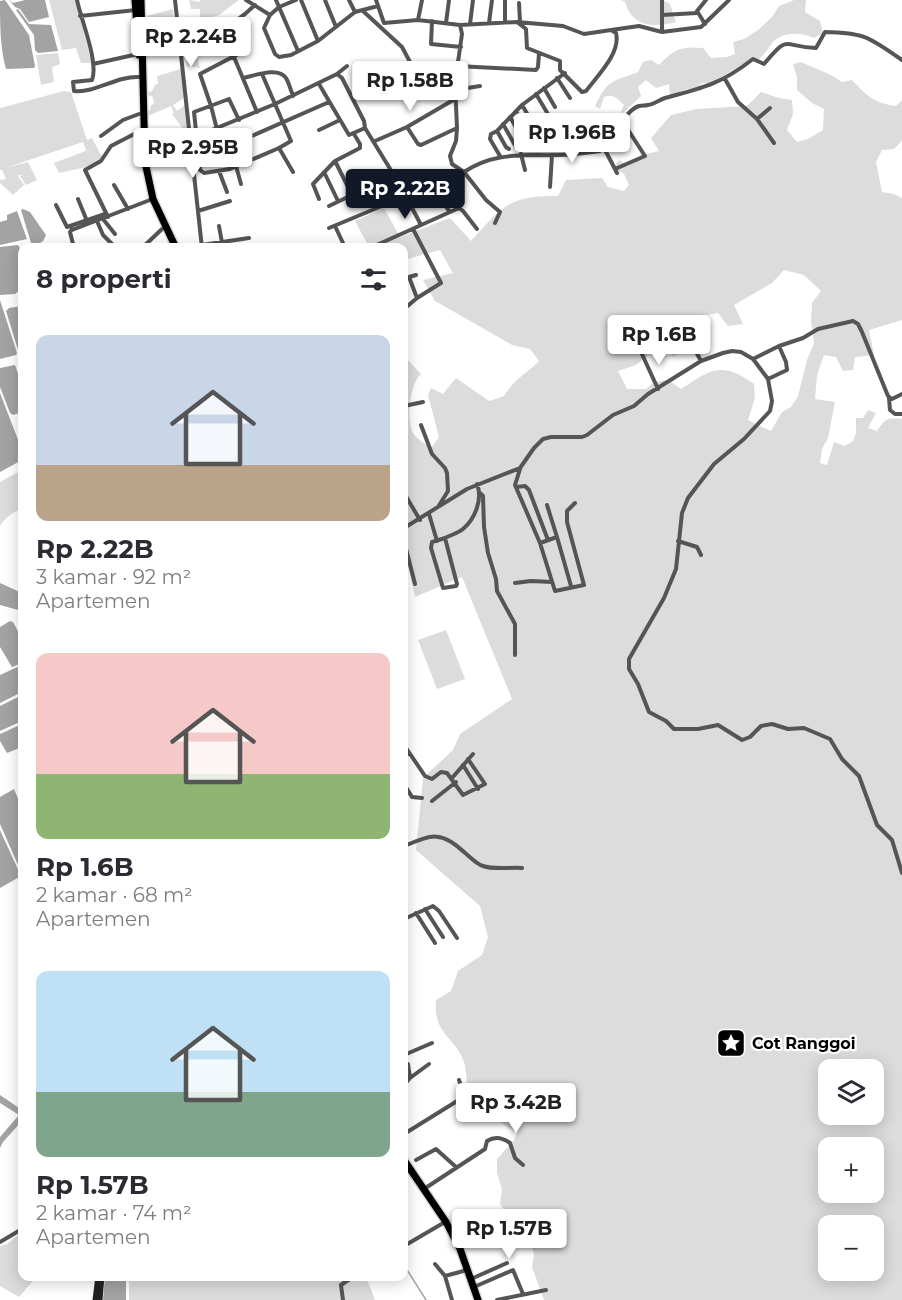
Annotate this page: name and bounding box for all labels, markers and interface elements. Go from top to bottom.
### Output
pin: Rp 2.24B [129,17,253,68]
text: Rp 2.24B [145,24,237,48]
pin: Rp 1.58B [348,61,472,112]
text: Rp 1.58B [366,68,454,92]
pin: Rp 1.96B [510,113,634,164]
text: Rp 1.96B [528,120,616,144]
pin: Rp 2.95B [131,128,255,179]
text: Rp 2.95B [147,135,239,159]
pin: Rp 2.22B [343,169,467,220]
text: Rp 2.22B [360,176,450,200]
text: 8 properti [36,263,172,295]
icon: filters [357,263,390,296]
pin: Rp 1.6B [604,315,714,366]
text: Rp 1.6B [621,322,697,346]
icon: home [159,374,267,482]
text: Rp 2.22B [36,533,154,565]
text: 3 kamar · 92 m² [36,565,191,589]
text: Apartemen [36,589,151,613]
icon: home [159,692,267,800]
text: Rp 1.6B [36,851,134,883]
text: 2 kamar · 68 m² [36,883,193,907]
text: Apartemen [36,907,151,931]
icon: home [159,1010,267,1118]
place icon: Cot Ranggoi [715,1027,747,1059]
place label: Cot Ranggoi [752,1034,856,1053]
map controls [818,1059,884,1281]
button: layers [818,1059,884,1125]
pin: Rp 3.42B [454,1083,578,1134]
text: Rp 3.42B [470,1090,562,1114]
button: + [818,1137,884,1203]
text: Rp 1.57B [36,1169,149,1201]
text: 2 kamar · 74 m² [36,1201,191,1225]
pin: Rp 1.57B [447,1209,571,1260]
button: − [818,1215,884,1281]
text: Rp 1.57B [466,1216,552,1240]
text: Apartemen [36,1225,151,1249]

